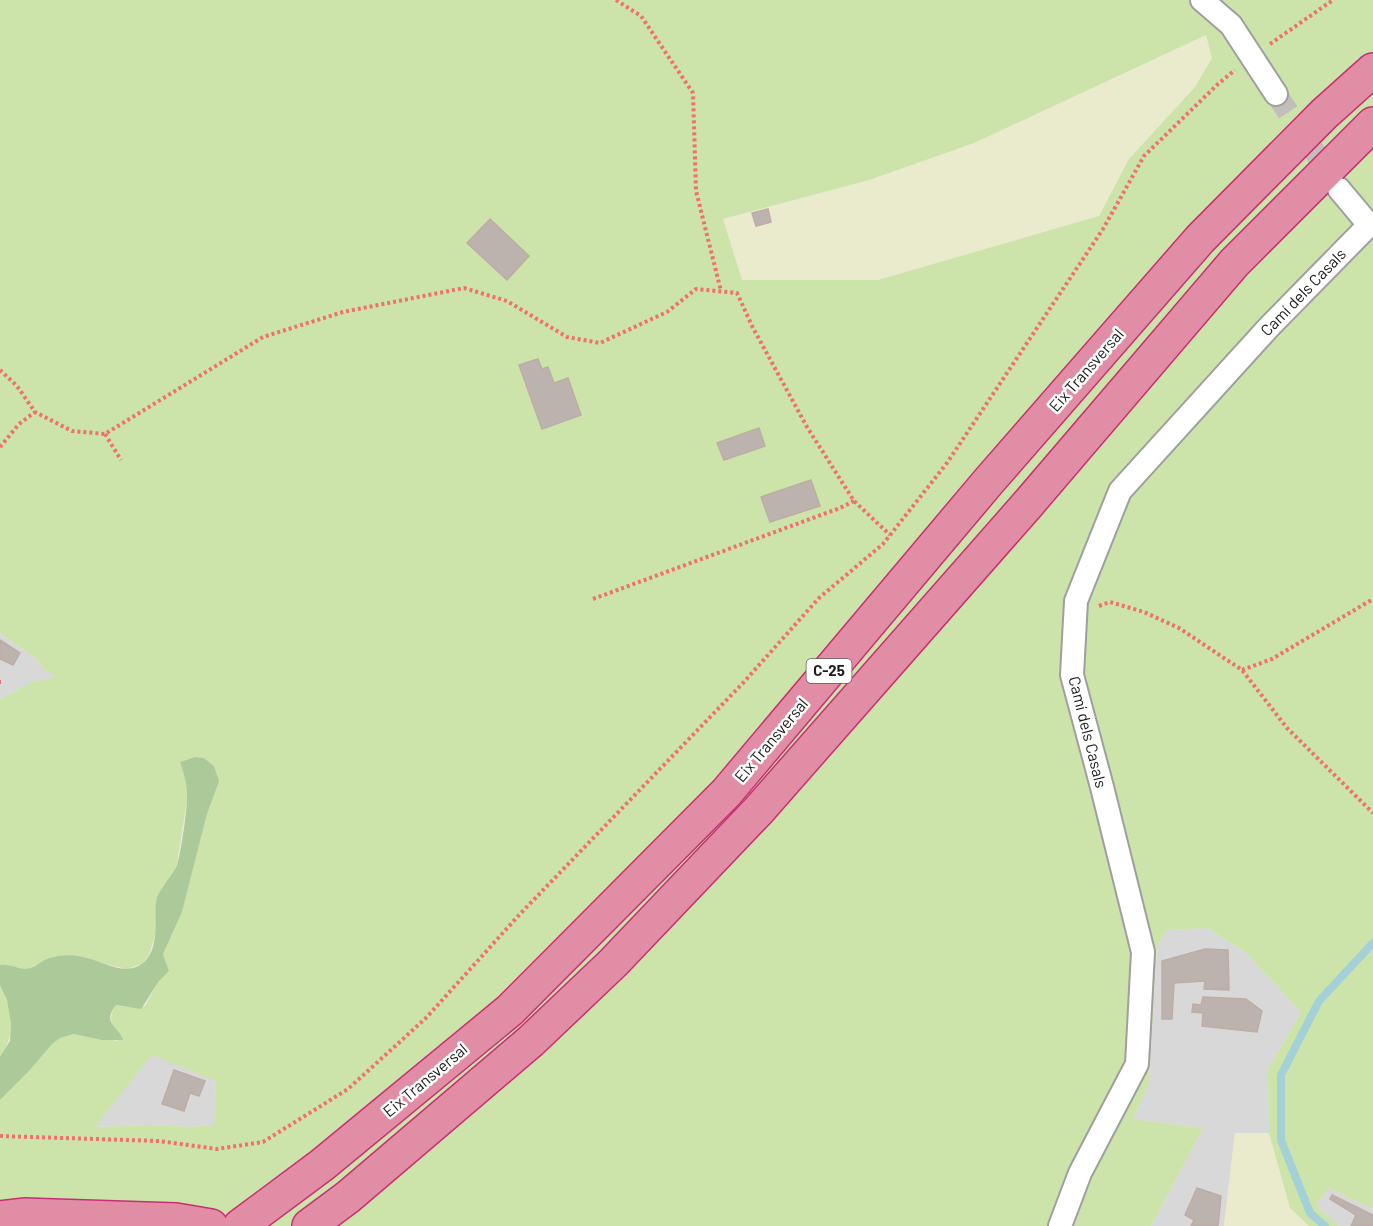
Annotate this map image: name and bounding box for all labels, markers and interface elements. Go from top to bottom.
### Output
street label: Camí dels Casals [1256,244,1349,339]
street label: Eix Transversal [1044,324,1127,415]
road number: C-25 [806,659,852,683]
street label: Camí dels Casals [1065,674,1112,790]
street label: Eix Transversal [730,694,811,786]
street label: Eix Transversal [379,1039,471,1120]

